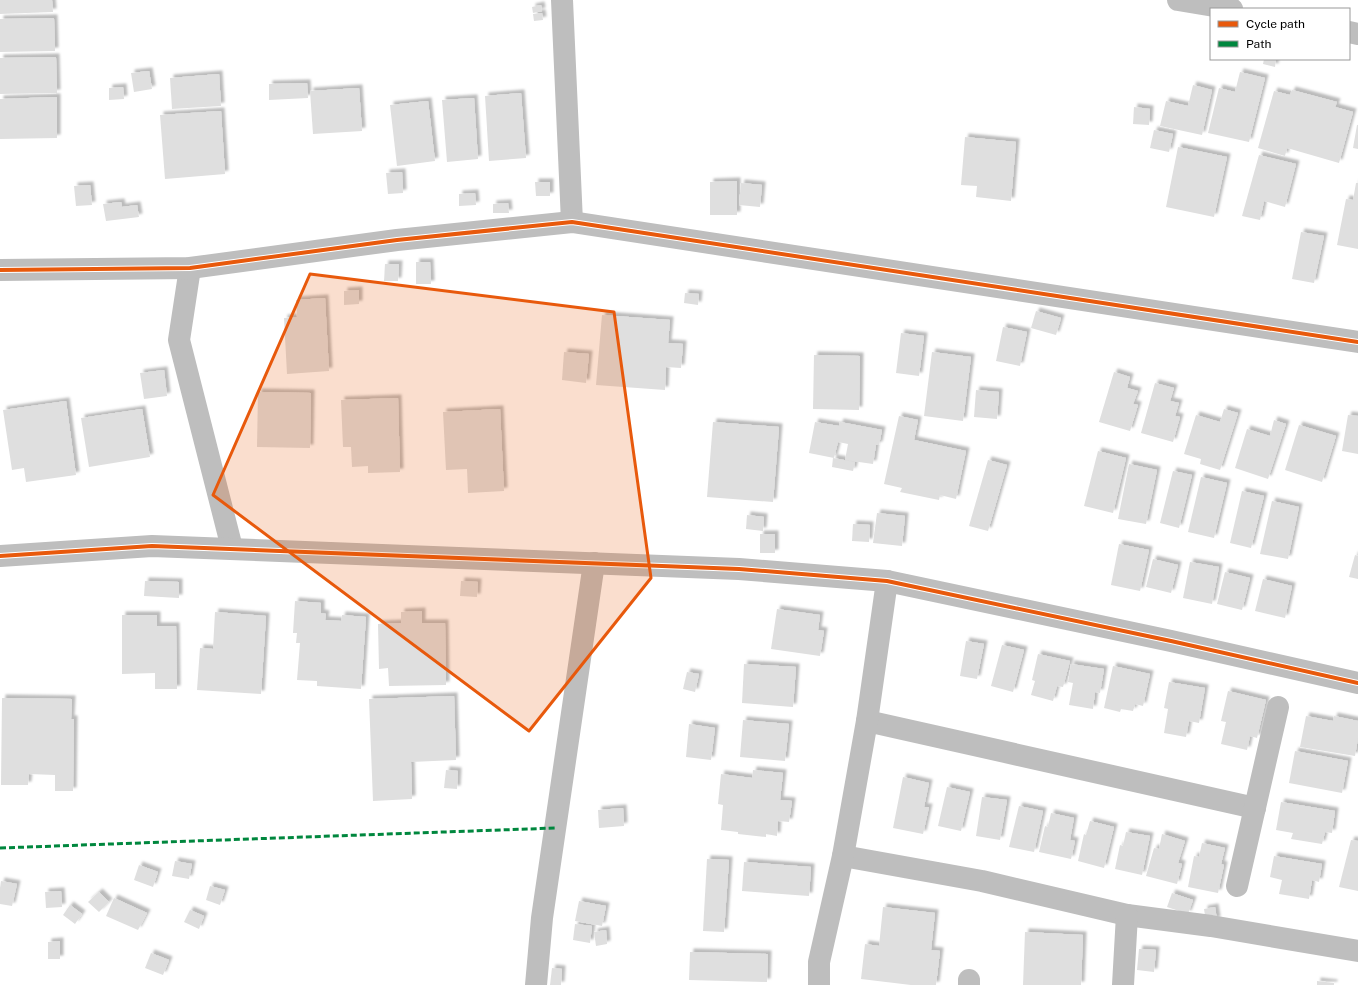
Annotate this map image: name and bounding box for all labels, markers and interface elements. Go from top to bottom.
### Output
legend [1210,8,1350,60]
text: Cycle path [1246,17,1305,31]
text: Path [1246,37,1272,51]

